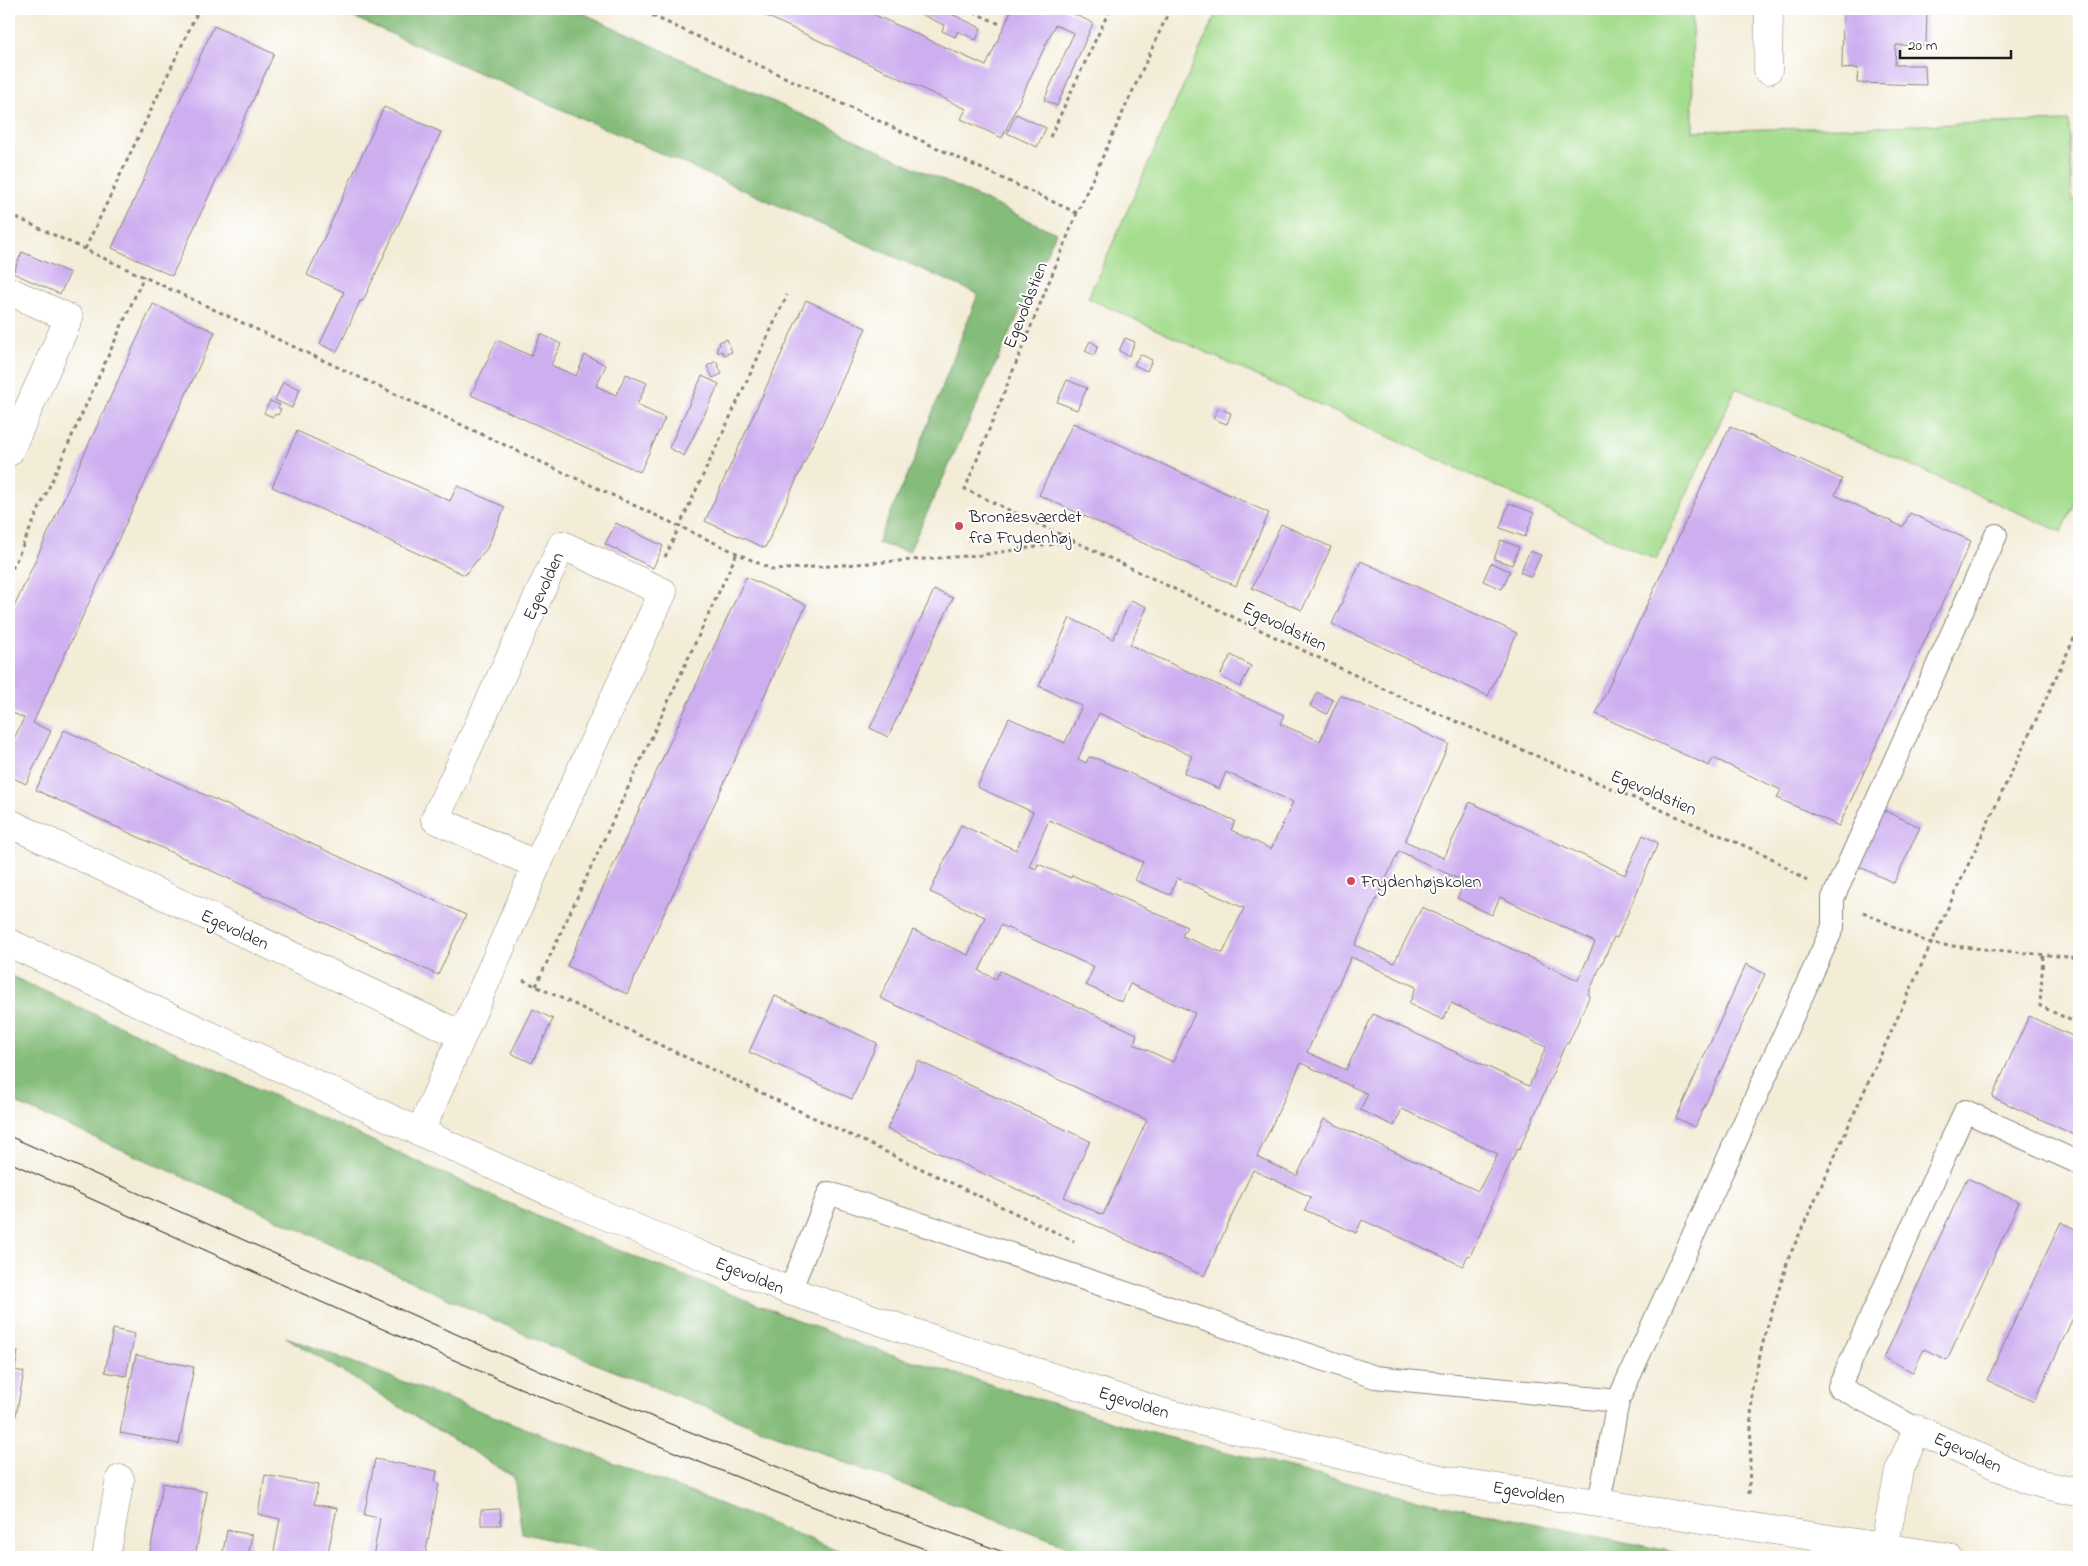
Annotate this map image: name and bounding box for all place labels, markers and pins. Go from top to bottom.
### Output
place label: Bronzesværdet fra Frydenhøj [968,505,1082,552]
marker: Bronzesværdet fra Frydenhøj [953,520,965,532]
place label: Frydenhøjskolen [1360,870,1482,896]
marker: Frydenhøjskolen [1345,875,1357,887]

